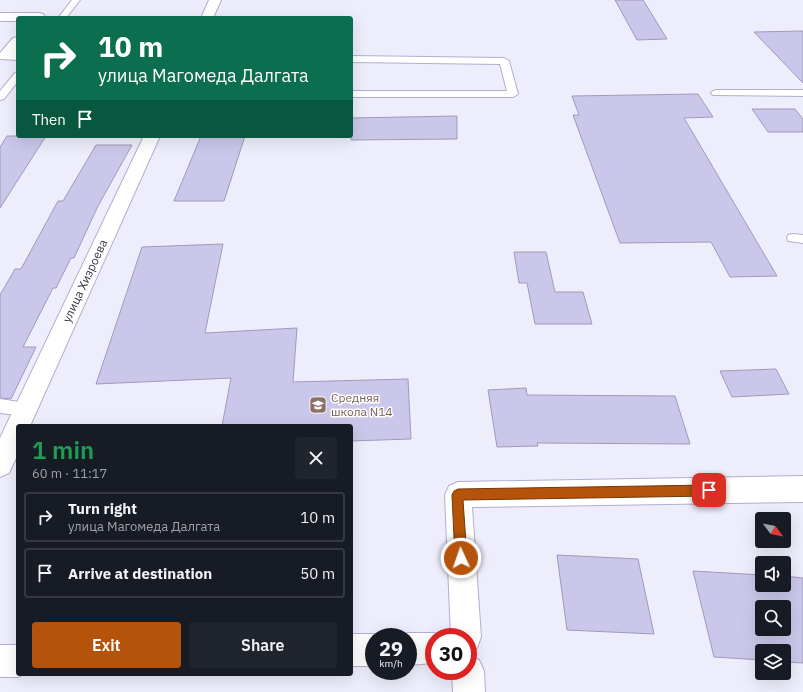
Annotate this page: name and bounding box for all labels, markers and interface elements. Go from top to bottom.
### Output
text: 10 m [98,28,163,65]
icon: right [32,32,84,84]
text: улица Магомеда Далгата [98,64,309,87]
icon: arrive [74,108,96,130]
text: Then [32,110,66,129]
street label: улица Хизроева [59,236,111,325]
place label: Средняя школа N14 [331,390,393,419]
school or university icon: Средняя школа N14 [308,395,328,415]
text: 1 min [32,434,94,466]
button: close [295,437,337,479]
text: 60 m · 11:17 [32,465,107,482]
pin [692,473,726,507]
icon: arrive [698,479,720,501]
text: Turn right [68,499,137,518]
icon: right [34,506,56,528]
text: 10 m [300,508,335,527]
north arrow [755,512,791,548]
map controls [755,512,791,680]
text: улица Магомеда Далгата [68,518,220,535]
position arrow [440,537,482,579]
button: sound [755,556,791,592]
icon: arrive [34,562,56,584]
text: Arrive at destination [68,564,212,583]
text: 50 m [300,564,335,583]
button: search [755,600,791,636]
button: Exit [32,622,181,668]
button: Share [189,622,337,668]
speed limit sign: 30 [425,628,477,680]
text: 29 [379,635,403,662]
button: layers [755,644,791,680]
text: km/h [379,657,403,670]

